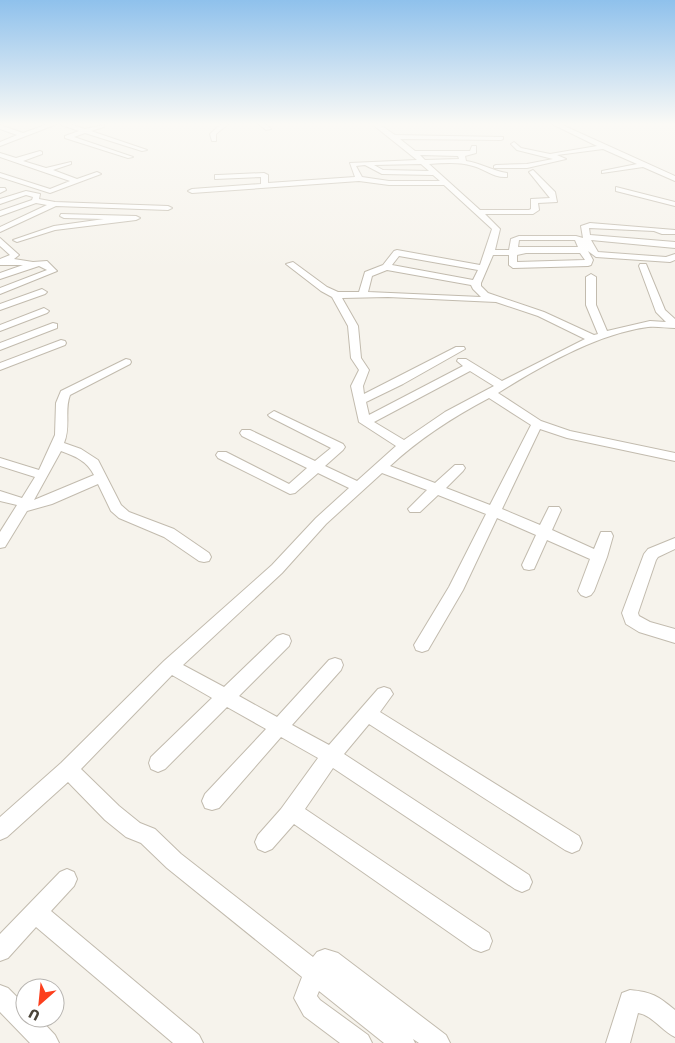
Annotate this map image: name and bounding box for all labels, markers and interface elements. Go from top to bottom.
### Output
north arrow [15,978,65,1028]
text: U [25,1005,42,1025]

